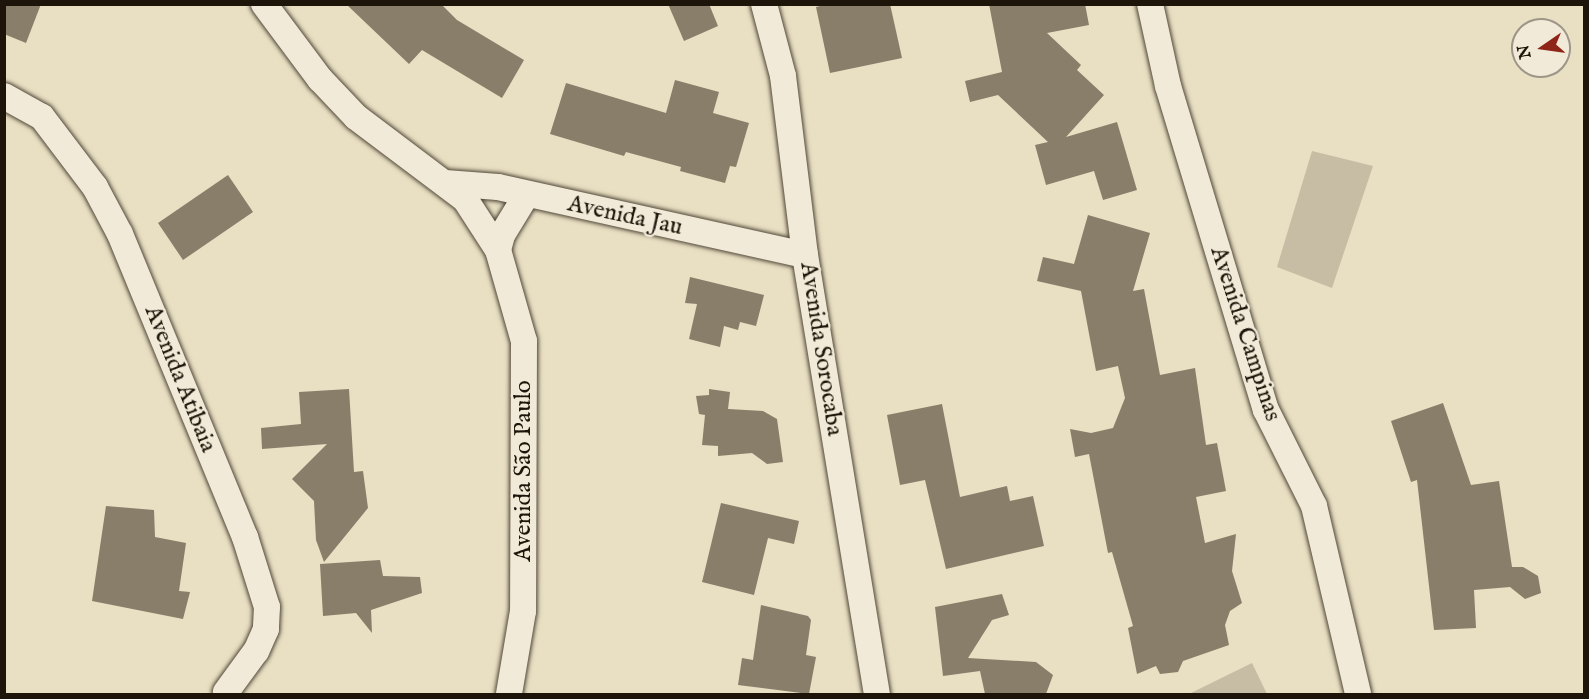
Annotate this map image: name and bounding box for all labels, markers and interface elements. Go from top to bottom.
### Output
north arrow [1511,18,1571,78]
text: N [1514,43,1537,61]
street label: Avenida Jau [565,190,685,242]
street label: Avenida Campinas [1203,243,1287,425]
street label: Avenida Sorocaba [793,260,849,438]
street label: Avenida Atibaia [138,301,222,457]
street label: Avenida São Paulo [510,380,538,562]

